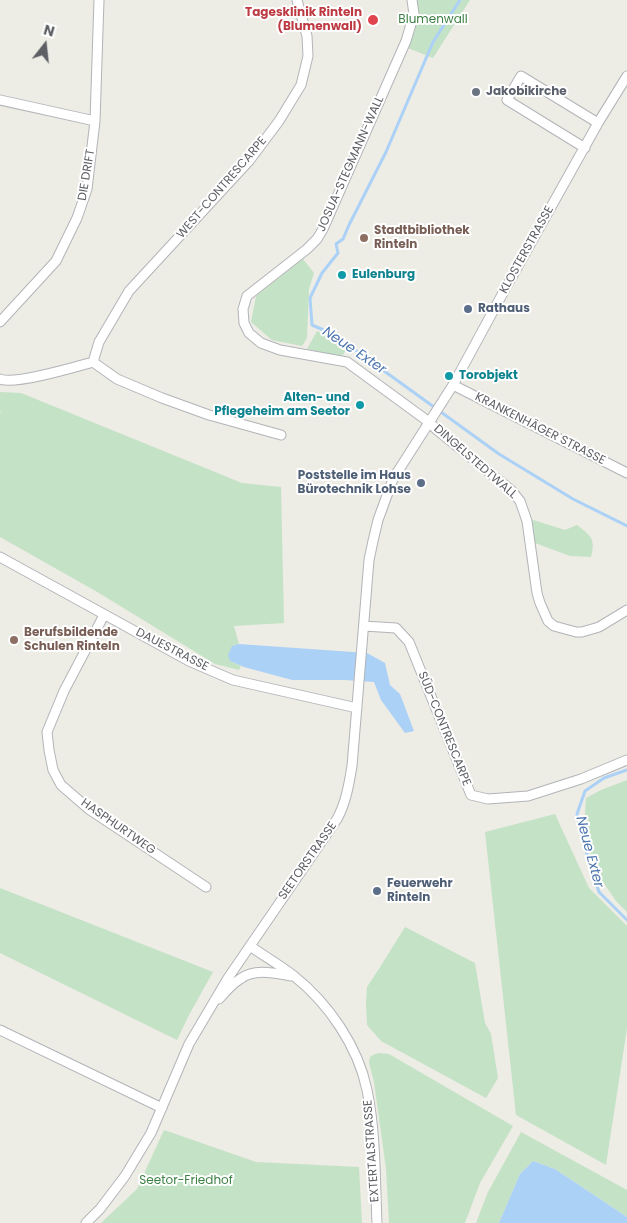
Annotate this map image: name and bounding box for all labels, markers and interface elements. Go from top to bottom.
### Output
place label: Tagesklinik Rinteln (Blumenwall) [245,6,362,34]
marker: Tagesklinik Rinteln (Blumenwall) [366,13,380,27]
park label: Blumenwall [398,13,468,27]
north arrow [20,20,70,70]
text: N [41,20,57,42]
place label: Jakobikirche [486,85,567,99]
marker: Jakobikirche [470,86,482,98]
street label: JOSUA-STEGMANN-WALL [315,94,387,234]
street label: WEST-CONTRESCARPE [174,134,270,242]
street label: DIE DRIFT [75,148,99,202]
street label: KLOSTERSTRASSE [497,204,557,296]
place label: Stadtbibliothek Rinteln [374,224,470,252]
marker: Stadtbibliothek Rinteln [358,232,370,244]
place label: Eulenburg [352,268,415,282]
marker: Eulenburg [336,269,348,281]
place label: Rathaus [478,302,530,316]
marker: Rathaus [462,303,474,315]
water label: Neue Exter [319,324,389,378]
place label: Torobjekt [459,369,518,383]
marker: Torobjekt [443,370,455,382]
street label: KRANKENHÄGER STRASSE [472,390,608,468]
place label: Alten- und Pflegeheim am Seetor [214,391,350,419]
marker: Alten- und Pflegeheim am Seetor [354,399,366,411]
street label: DINGELSTEDTWALL [431,422,519,502]
place label: Poststelle im Haus Bürotechnik Lohse [297,469,411,497]
marker: Poststelle im Haus Bürotechnik Lohse [415,477,427,489]
street label: DAUESTRASSE [133,625,211,675]
place label: Berufsbildende Schulen Rinteln [24,626,120,654]
marker: Berufsbildende Schulen Rinteln [8,634,20,646]
street label: SÜD-CONTRESCARPE [414,670,474,788]
street label: HASPHURTWEG [78,796,158,858]
water label: Neue Exter [571,814,607,890]
street label: SEETORSTRASSE [276,819,340,903]
place label: Feuerwehr Rinteln [387,877,453,905]
marker: Feuerwehr Rinteln [371,885,383,897]
street label: EXTERTALSTRASSE [361,1099,383,1203]
park label: Seetor-Friedhof [139,1174,233,1188]

